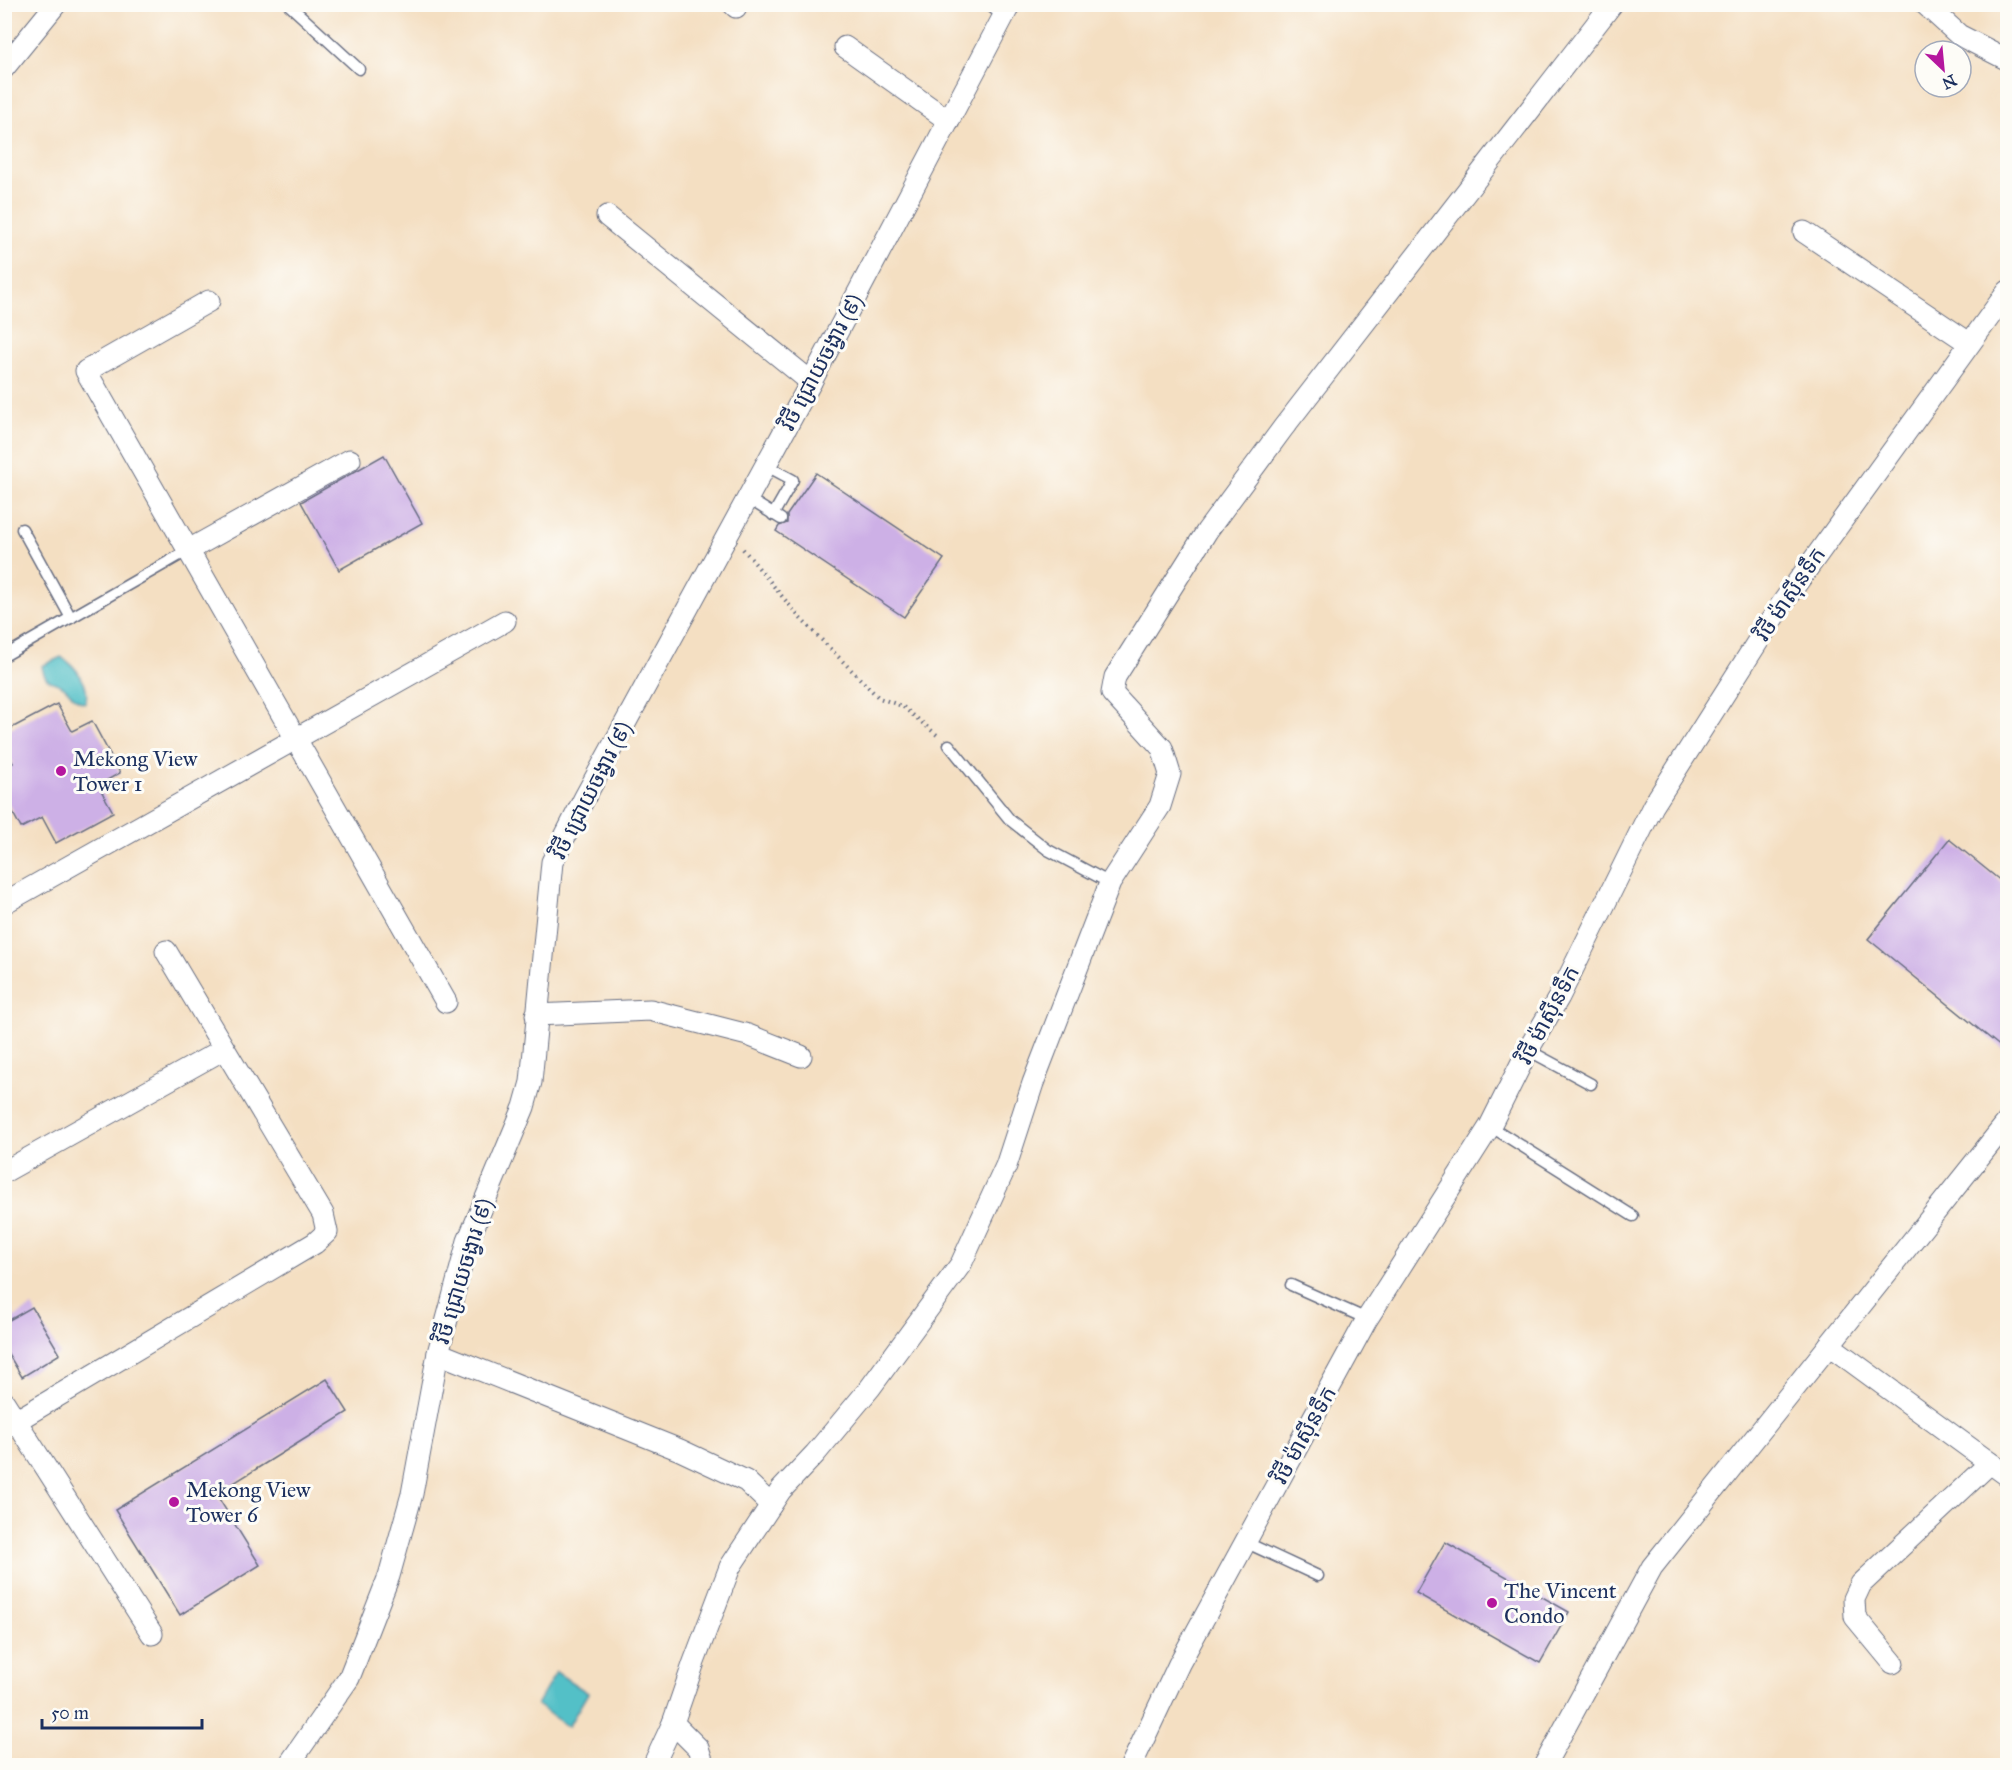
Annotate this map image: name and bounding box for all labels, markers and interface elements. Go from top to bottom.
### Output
north arrow [1913,39,1973,99]
text: N [1939,71,1960,94]
street label: វិថី ជ្រោយចង្វារ (៩) [773,289,869,436]
street label: វិថី ម៉ាស៊ីនទឹក [1748,542,1832,647]
street label: វិថី ជ្រោយចង្វារ (៩) [545,717,638,864]
place label: Mekong View Tower 1 [73,745,198,797]
marker: Mekong View Tower 1 [54,764,68,778]
street label: វិថី ម៉ាស៊ីនទឹក [1511,961,1586,1070]
street label: វិថី ជ្រោយចង្វារ (៩) [428,1195,499,1348]
street label: វិថី ម៉ាស៊ីនទឹក [1266,1381,1342,1489]
place label: Mekong View Tower 6 [186,1476,311,1528]
marker: Mekong View Tower 6 [167,1495,181,1509]
place label: The Vincent Condo [1504,1577,1617,1629]
marker: The Vincent Condo [1485,1596,1499,1610]
scale bar [42,1692,202,1730]
text: 50 m [51,1702,89,1724]

